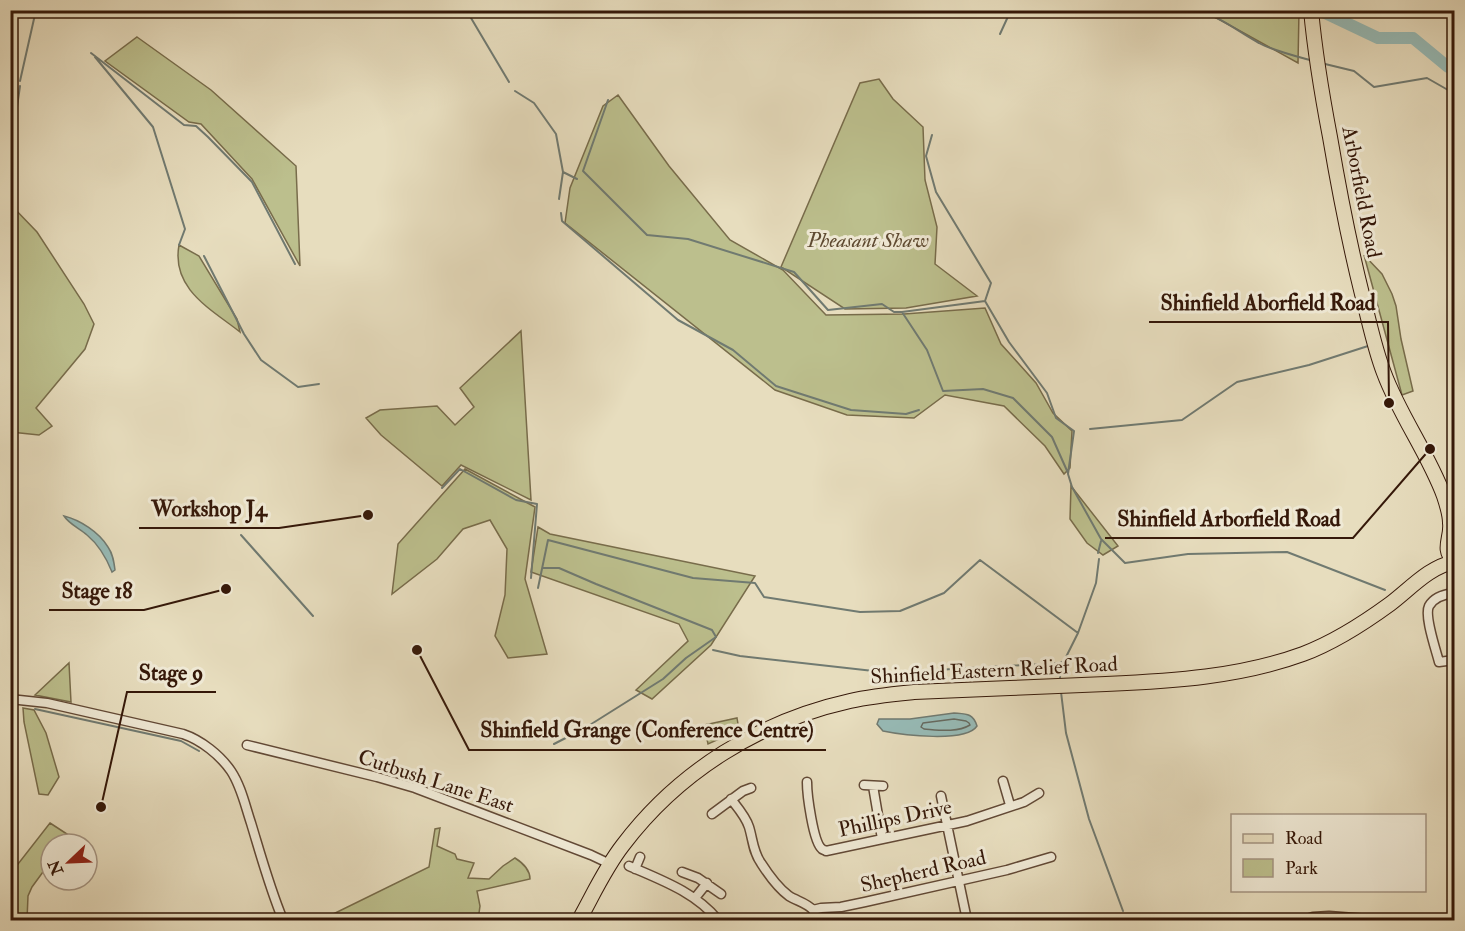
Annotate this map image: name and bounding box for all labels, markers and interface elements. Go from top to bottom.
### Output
street label: Arborfield Road [1335,123,1388,261]
park label: Pheasant Shaw [806,227,929,254]
callout: Shinfield Aborfield Road [1149,282,1388,322]
text: Shinfield Aborfield Road [1160,289,1376,317]
callout: Workshop J4 [139,488,279,528]
text: Workshop J4 [150,495,269,524]
callout: Shinfield Arborfield Road [1105,498,1353,538]
text: Shinfield Arborfield Road [1117,505,1341,533]
callout: Stage 18 [49,570,144,610]
text: Stage 18 [61,577,133,606]
street label: Shinfield Eastern Relief Road [870,651,1119,690]
callout: Stage 9 [127,652,216,692]
text: Stage 9 [139,659,203,688]
callout: Shinfield Grange (Conference Centre) [469,710,826,750]
text: Shinfield Grange (Conference Centre) [480,716,814,745]
street label: Cutbush Lane East [355,744,517,819]
street label: Phillips Drive [836,793,955,844]
legend [1231,814,1426,892]
text: Road [1285,827,1323,850]
north arrow [39,832,99,892]
street label: Shepherd Road [858,844,989,899]
text: N [44,856,69,879]
text: Park [1285,857,1318,880]

